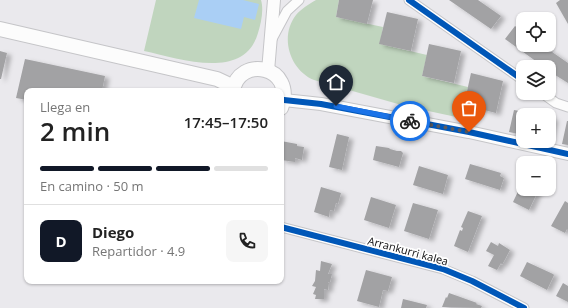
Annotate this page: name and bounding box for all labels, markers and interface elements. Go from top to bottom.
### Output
map controls [516,12,556,196]
button: locate [516,12,556,52]
button: layers [516,60,556,100]
pin [319,65,353,106]
icon: home [325,71,347,93]
pin [452,91,486,132]
icon: bag [458,97,480,119]
text: Llega en [40,98,90,116]
courier [390,101,430,141]
button: + [516,108,556,148]
icon: bike [399,110,421,132]
text: 17:45–17:50 [184,112,268,132]
text: 2 min [40,113,110,149]
button: − [516,156,556,196]
text: En camino · 50 m [40,177,144,195]
button: phone [226,220,268,262]
text: Diego [92,222,134,242]
text: D [55,231,67,251]
street label: Arrankurri kalea [366,233,450,268]
text: Repartidor · 4.9 [92,242,185,260]

